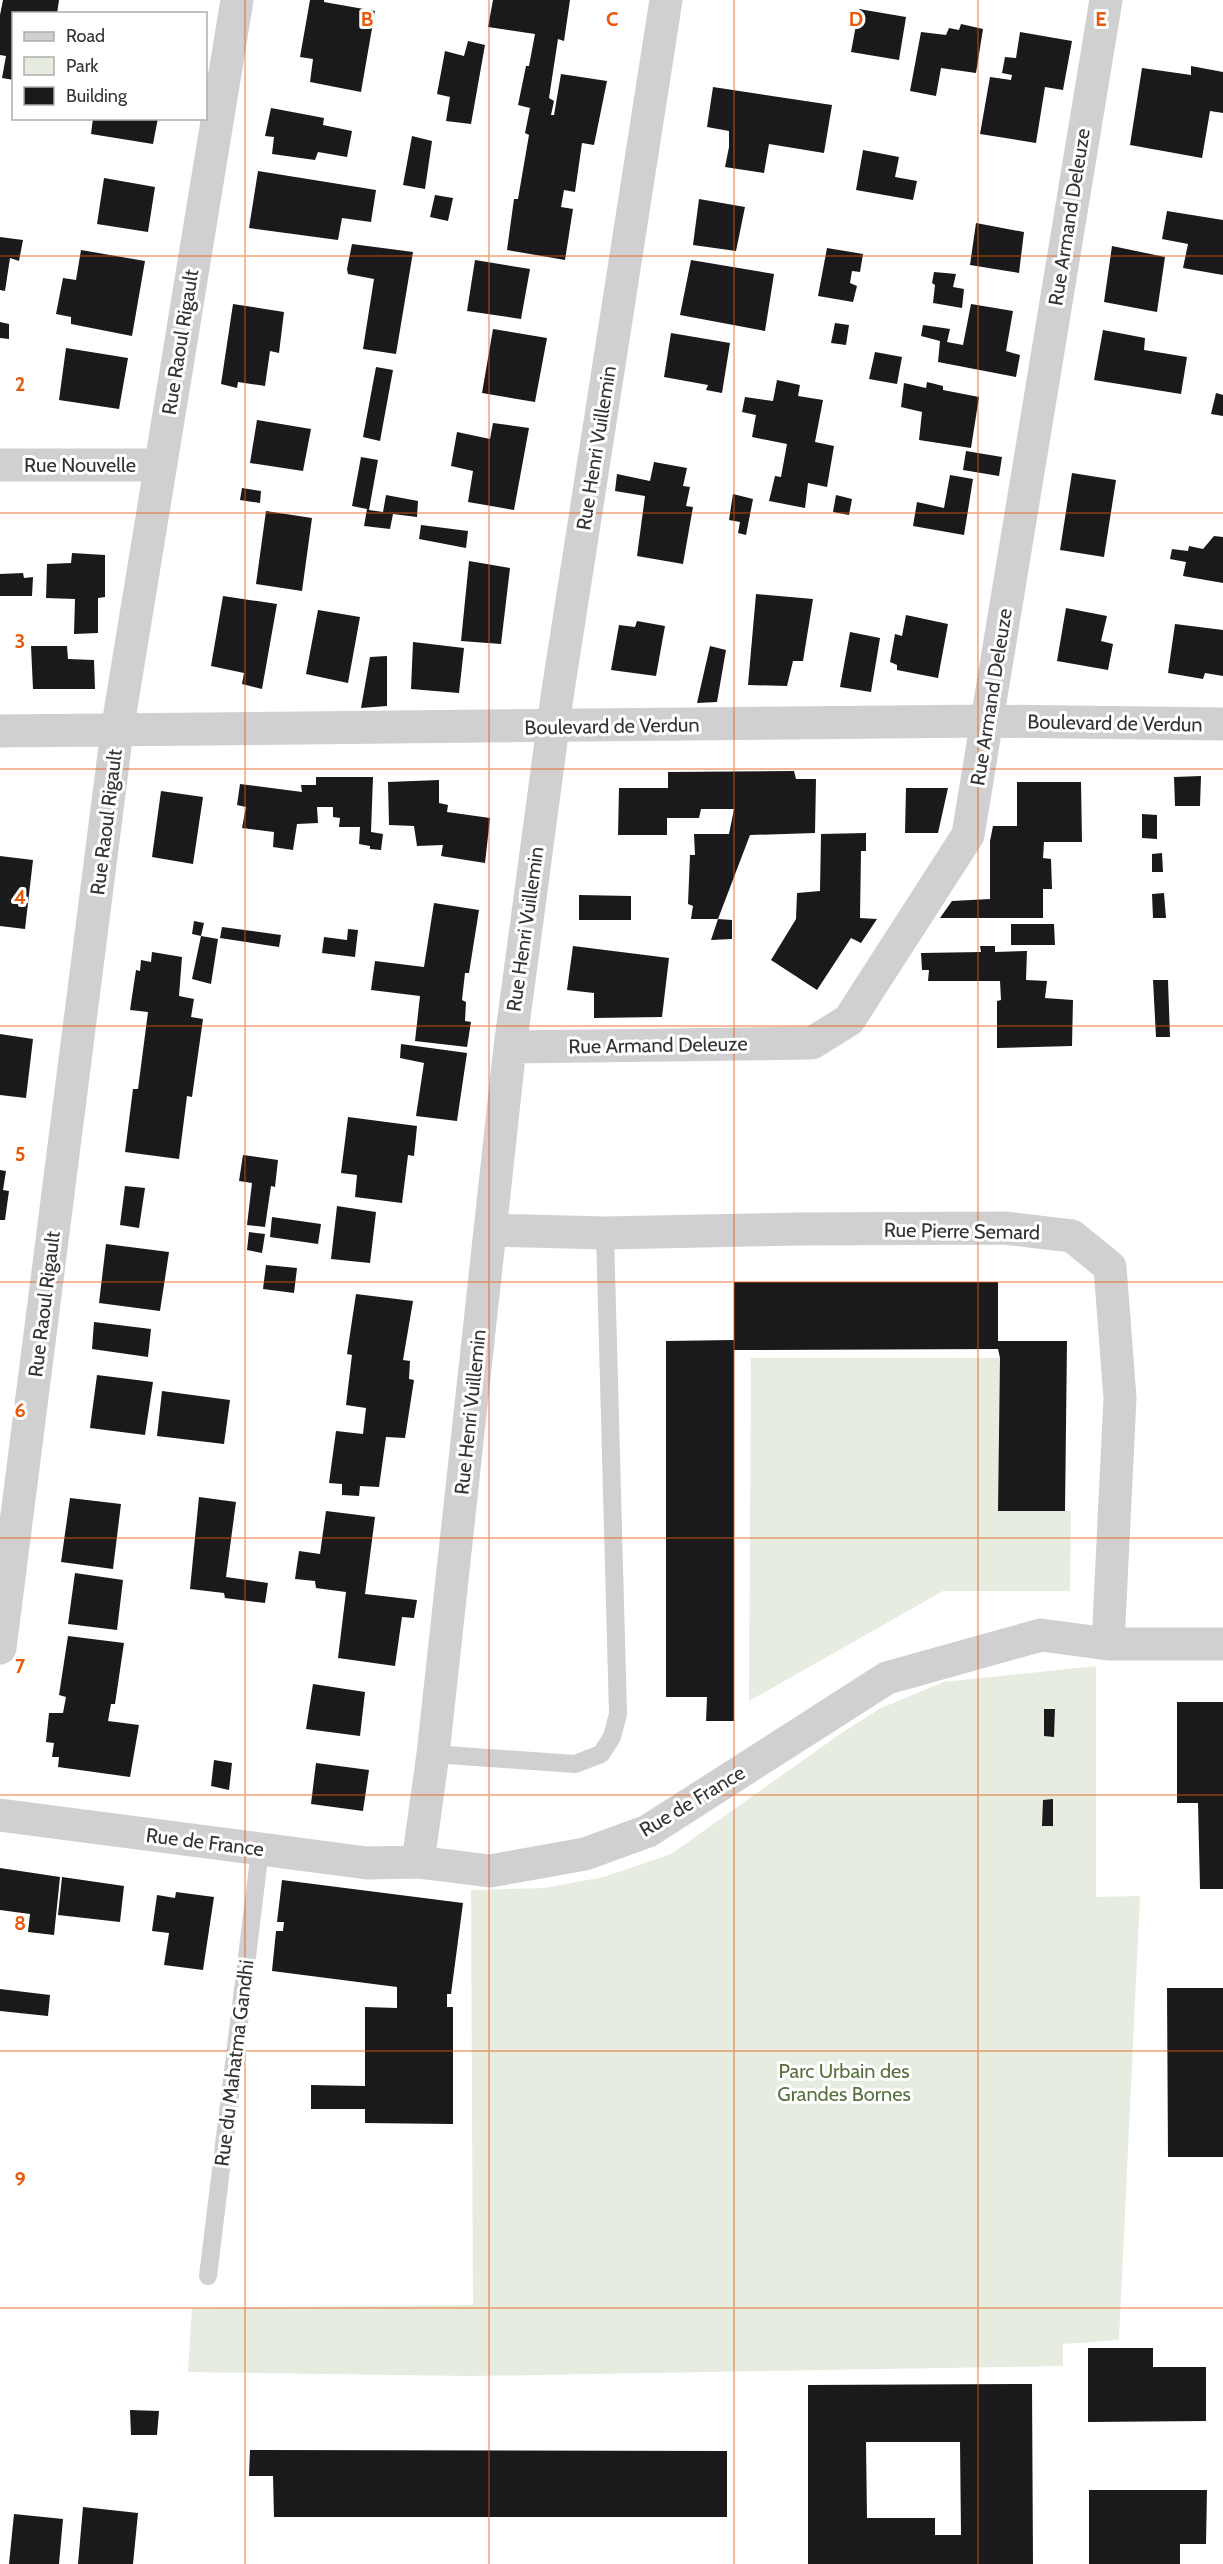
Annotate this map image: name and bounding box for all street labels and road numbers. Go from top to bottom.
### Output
street label: Rue Armand Deleuze [1043,127,1095,307]
street label: Rue Raoul Rigault [157,267,203,416]
street label: Rue Henri Vuillemin [571,364,621,532]
street label: Rue Nouvelle [24,453,136,477]
street label: Rue Armand Deleuze [965,607,1017,787]
street label: Boulevard de Verdun [1027,709,1203,737]
street label: Boulevard de Verdun [524,712,700,740]
street label: Rue Raoul Rigault [85,747,127,896]
street label: Rue Henri Vuillemin [502,845,548,1013]
street label: Rue Armand Deleuze [568,1031,748,1059]
street label: Rue Pierre Semard [884,1218,1040,1244]
street label: Rue Raoul Rigault [23,1229,65,1378]
street label: Rue Henri Vuillemin [449,1328,491,1496]
street label: Rue de France [635,1760,749,1842]
street label: Rue de France [145,1823,265,1861]
street label: Rue du Mahatma Gandhi [209,1958,259,2168]

